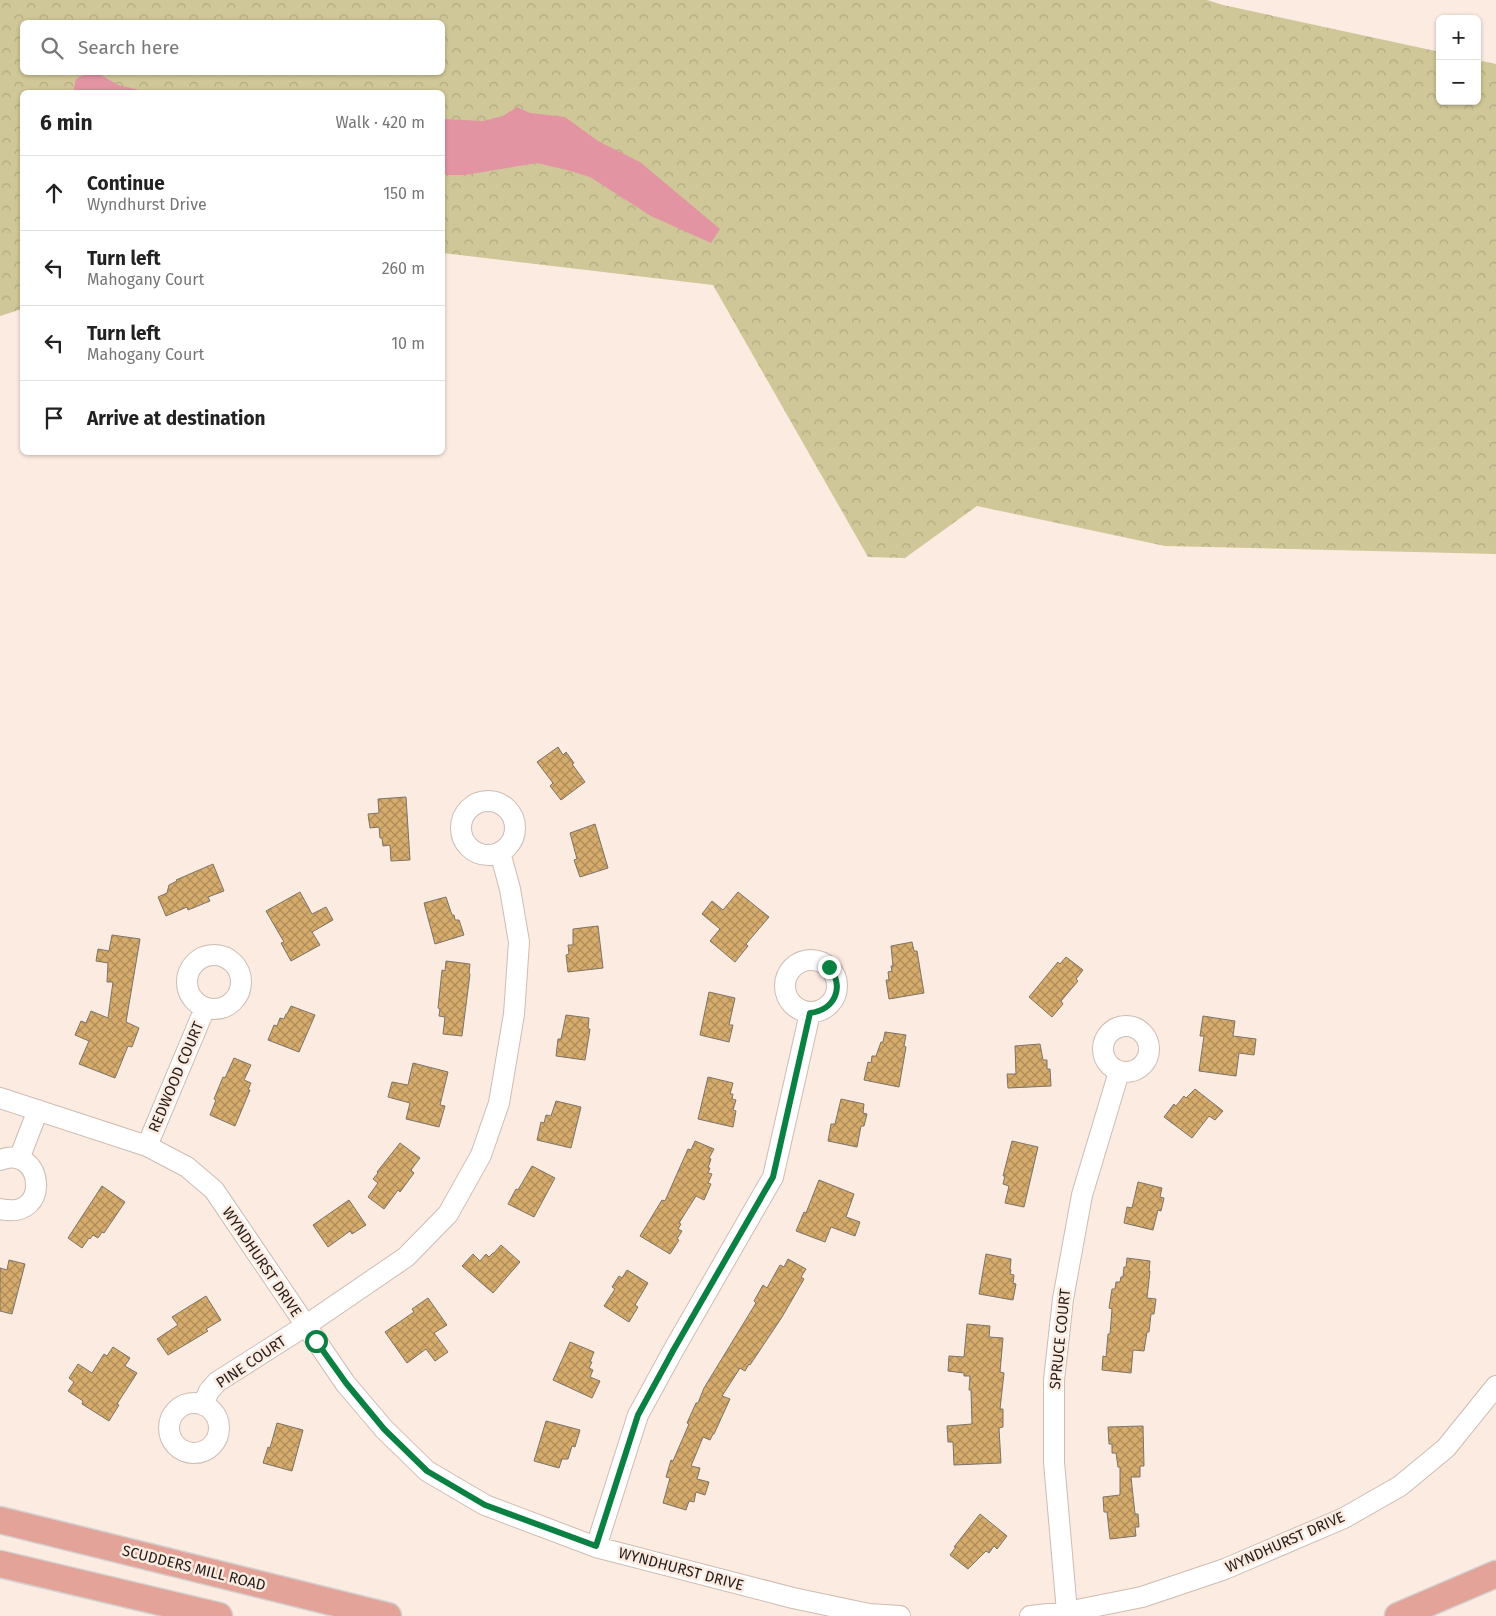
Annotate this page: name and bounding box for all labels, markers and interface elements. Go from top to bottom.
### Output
map controls [1436,15,1481,105]
button: + [1436,15,1481,60]
search box [20,20,445,75]
icon: search [38,34,66,62]
text: Search here [78,36,179,59]
button: − [1436,60,1481,105]
text: 6 min [40,110,93,136]
text: Walk · 420 m [336,113,425,132]
text: Continue [87,172,165,195]
icon: ahead [40,179,68,207]
text: 150 m [383,184,425,203]
text: Wyndhurst Drive [87,195,207,214]
text: Turn left [87,247,161,270]
icon: left [40,254,68,282]
text: 260 m [382,259,425,278]
text: Mahogany Court [87,270,204,289]
text: Turn left [87,322,161,345]
icon: left [40,329,68,357]
text: 10 m [391,334,425,353]
text: Mahogany Court [87,345,204,364]
icon: arrive [40,404,68,432]
text: Arrive at destination [87,407,266,430]
route end [818,956,841,979]
street label: REDWOOD COURT [145,1019,208,1135]
street label: WYNDHURST DRIVE [219,1204,305,1320]
street label: SPRUCE COURT [1046,1288,1074,1390]
route start [305,1330,328,1353]
street label: PINE COURT [213,1332,290,1392]
street label: WYNDHURST DRIVE [1223,1508,1347,1576]
street label: SCUDDERS MILL ROAD [120,1541,268,1595]
street label: WYNDHURST DRIVE [616,1544,746,1594]

